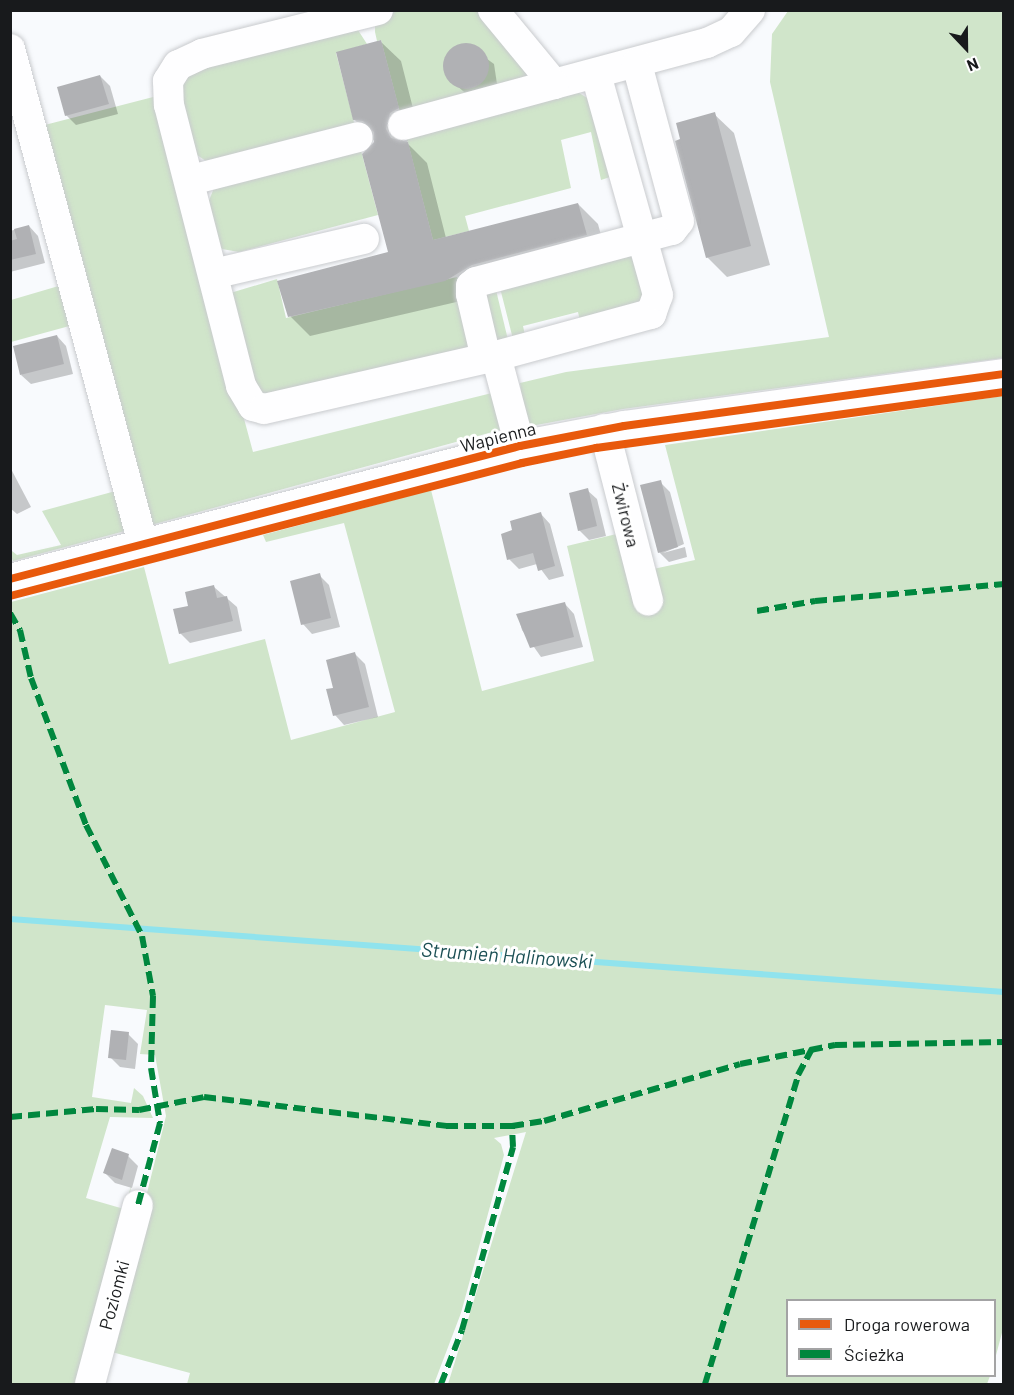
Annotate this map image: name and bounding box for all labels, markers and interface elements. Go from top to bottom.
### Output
north arrow [936,18,996,78]
text: N [964,54,981,76]
street label: Wapienna [458,417,538,457]
street label: Żwirowa [608,481,644,549]
water label: Strumień Halinowski [420,937,594,973]
street label: Poziomki [94,1258,134,1332]
legend [786,1299,996,1377]
text: Droga rowerowa [844,1313,970,1335]
text: Ścieżka [844,1343,904,1365]

